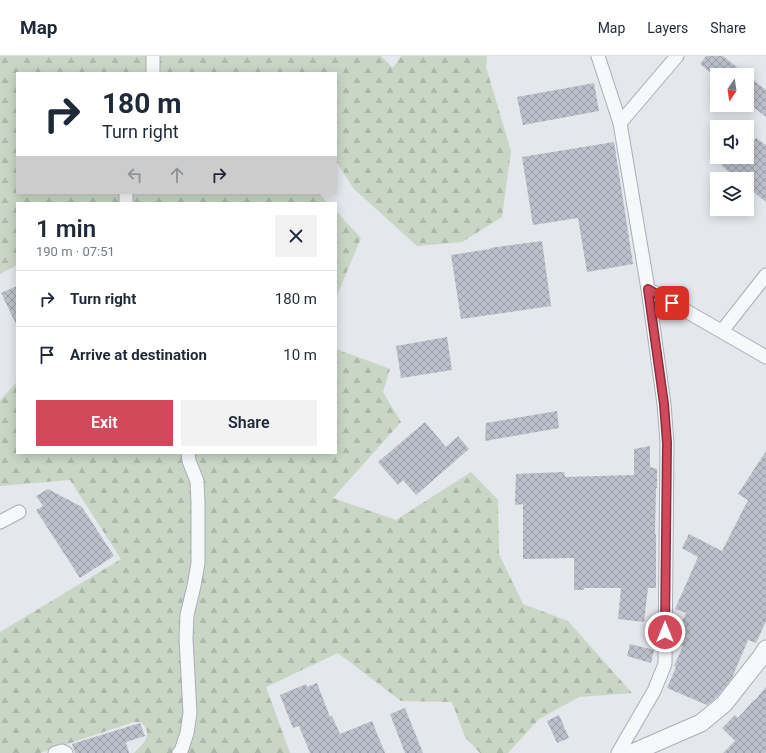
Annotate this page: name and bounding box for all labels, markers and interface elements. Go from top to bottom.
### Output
text: Map [20,16,58,39]
text: Map [598,20,625,36]
text: Layers [647,20,688,36]
text: Share [710,20,746,36]
north arrow [710,68,754,112]
map controls [710,68,754,216]
text: 180 m [102,87,181,120]
icon: right [36,88,88,140]
button: sound [710,120,754,164]
text: Turn right [102,121,179,142]
icon: left [124,164,146,186]
icon: ahead [166,164,188,186]
icon: right [208,164,230,186]
button: layers [710,172,754,216]
text: 1 min [36,215,96,243]
button: close [275,215,317,257]
text: 190 m · 07:51 [36,244,115,259]
pin [655,286,689,320]
icon: right [36,288,58,310]
text: Turn right [70,290,136,308]
text: 180 m [275,290,317,308]
icon: arrive [661,292,683,314]
icon: arrive [36,344,58,366]
text: Arrive at destination [70,346,207,364]
text: 10 m [283,346,317,364]
button: Exit [36,400,173,446]
button: Share [181,400,317,446]
position arrow [644,611,686,653]

